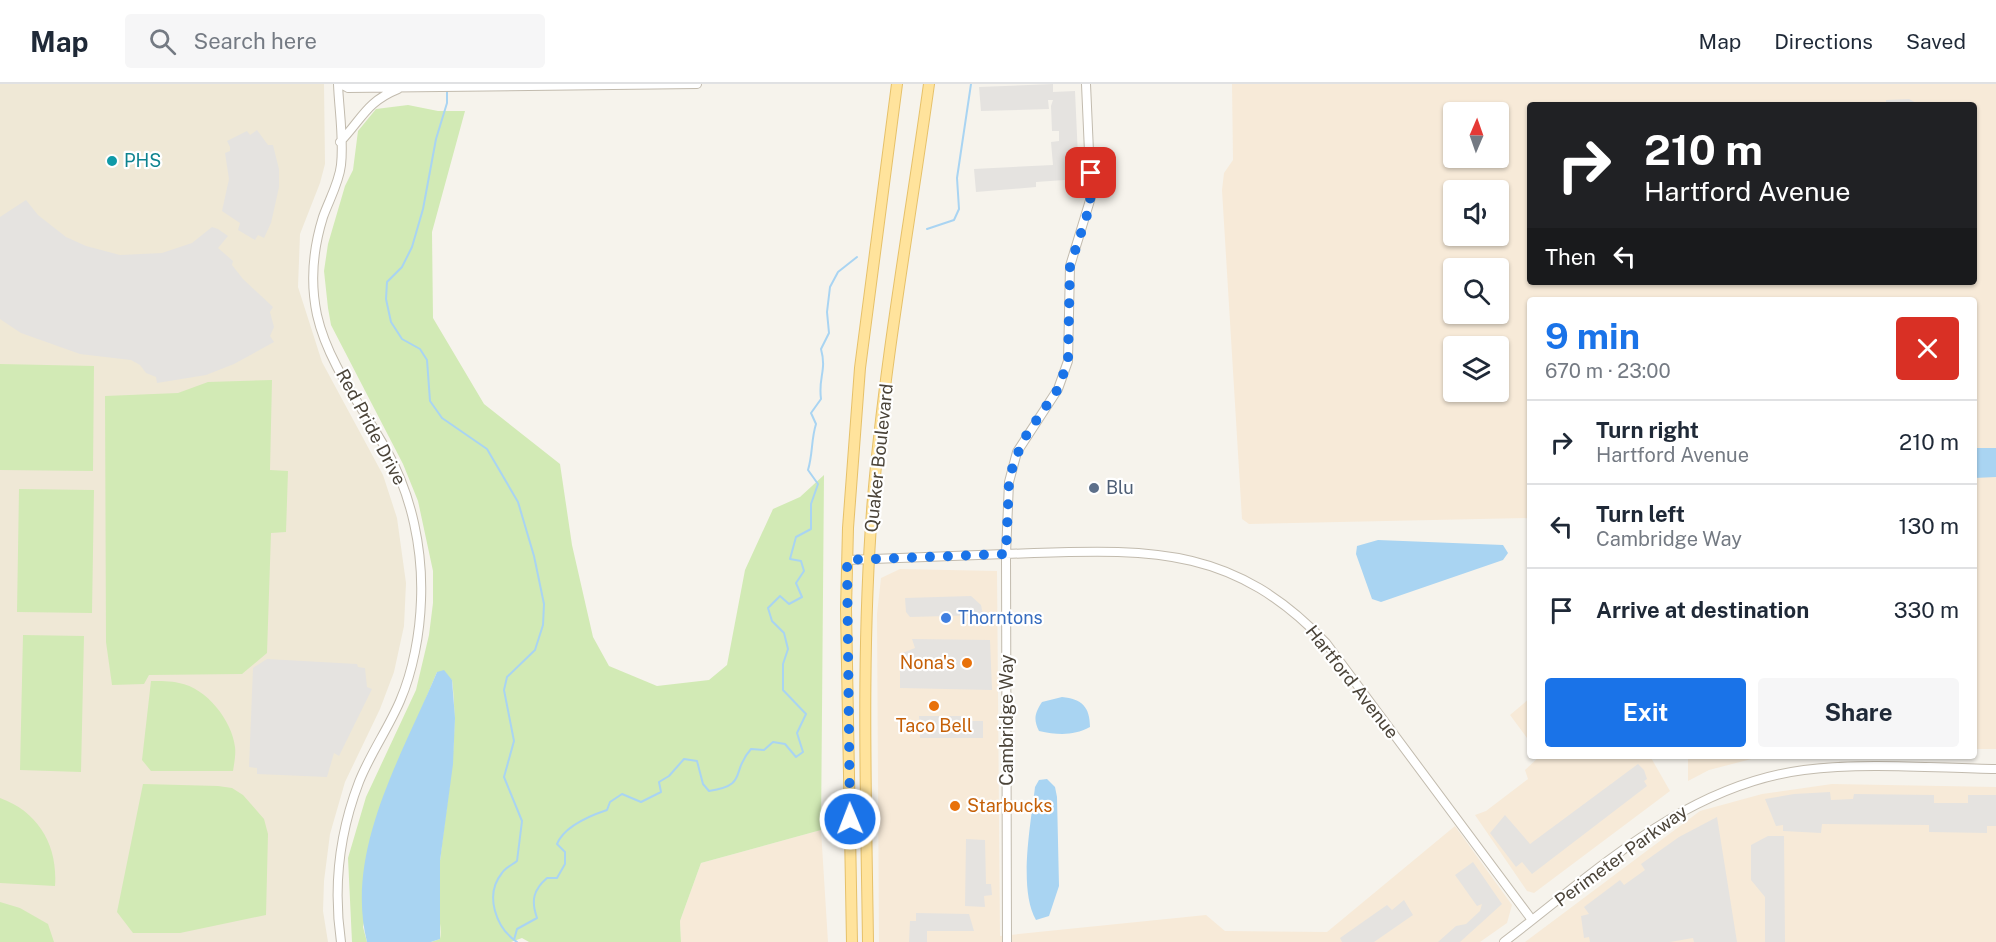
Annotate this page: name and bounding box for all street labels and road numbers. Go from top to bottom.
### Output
street label: Red Pride Drive [332,365,411,488]
street label: Quaker Boulevard [860,383,897,533]
street label: Hartford Avenue [1302,621,1403,742]
street label: Cambridge Way [996,654,1017,786]
street label: Perimeter Parkway [1550,800,1691,911]

